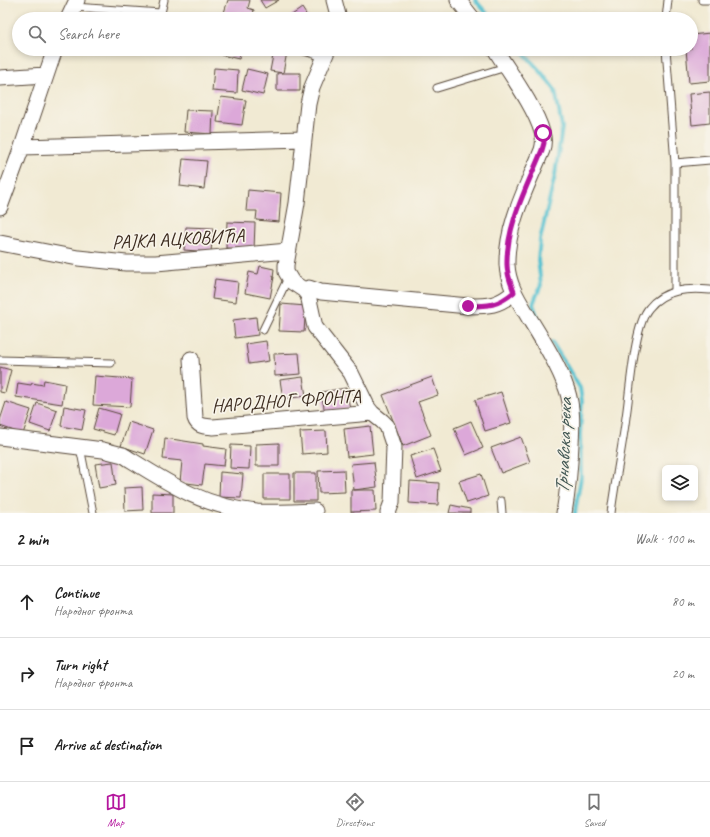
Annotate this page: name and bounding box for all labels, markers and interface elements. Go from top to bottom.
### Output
search box [12,12,698,56]
icon: search [26,23,48,45]
text: Search here [58,25,119,44]
route start [534,124,552,142]
street label: РАЈКА АЦКОВИЋА [111,223,246,254]
route end [459,297,477,315]
street label: НАРОДНОГ ФРОНТА [211,384,362,418]
water label: Трнавска река [549,396,578,494]
map controls [662,465,698,501]
button: layers [662,465,698,501]
text: 2 min [16,529,49,550]
text: Walk · 100 m [635,531,694,547]
text: Continue [54,584,99,603]
icon: ahead [16,591,38,613]
text: 80 m [672,594,694,610]
text: Народног фронта [54,603,132,619]
text: Turn right [54,656,107,675]
icon: right [16,663,38,685]
text: 20 m [672,666,694,682]
text: Народног фронта [54,675,132,691]
icon: arrive [16,735,38,757]
text: Arrive at destination [54,736,161,755]
tab: Map [105,791,127,829]
tab: Directions [336,791,374,829]
tab: Saved [583,791,605,829]

